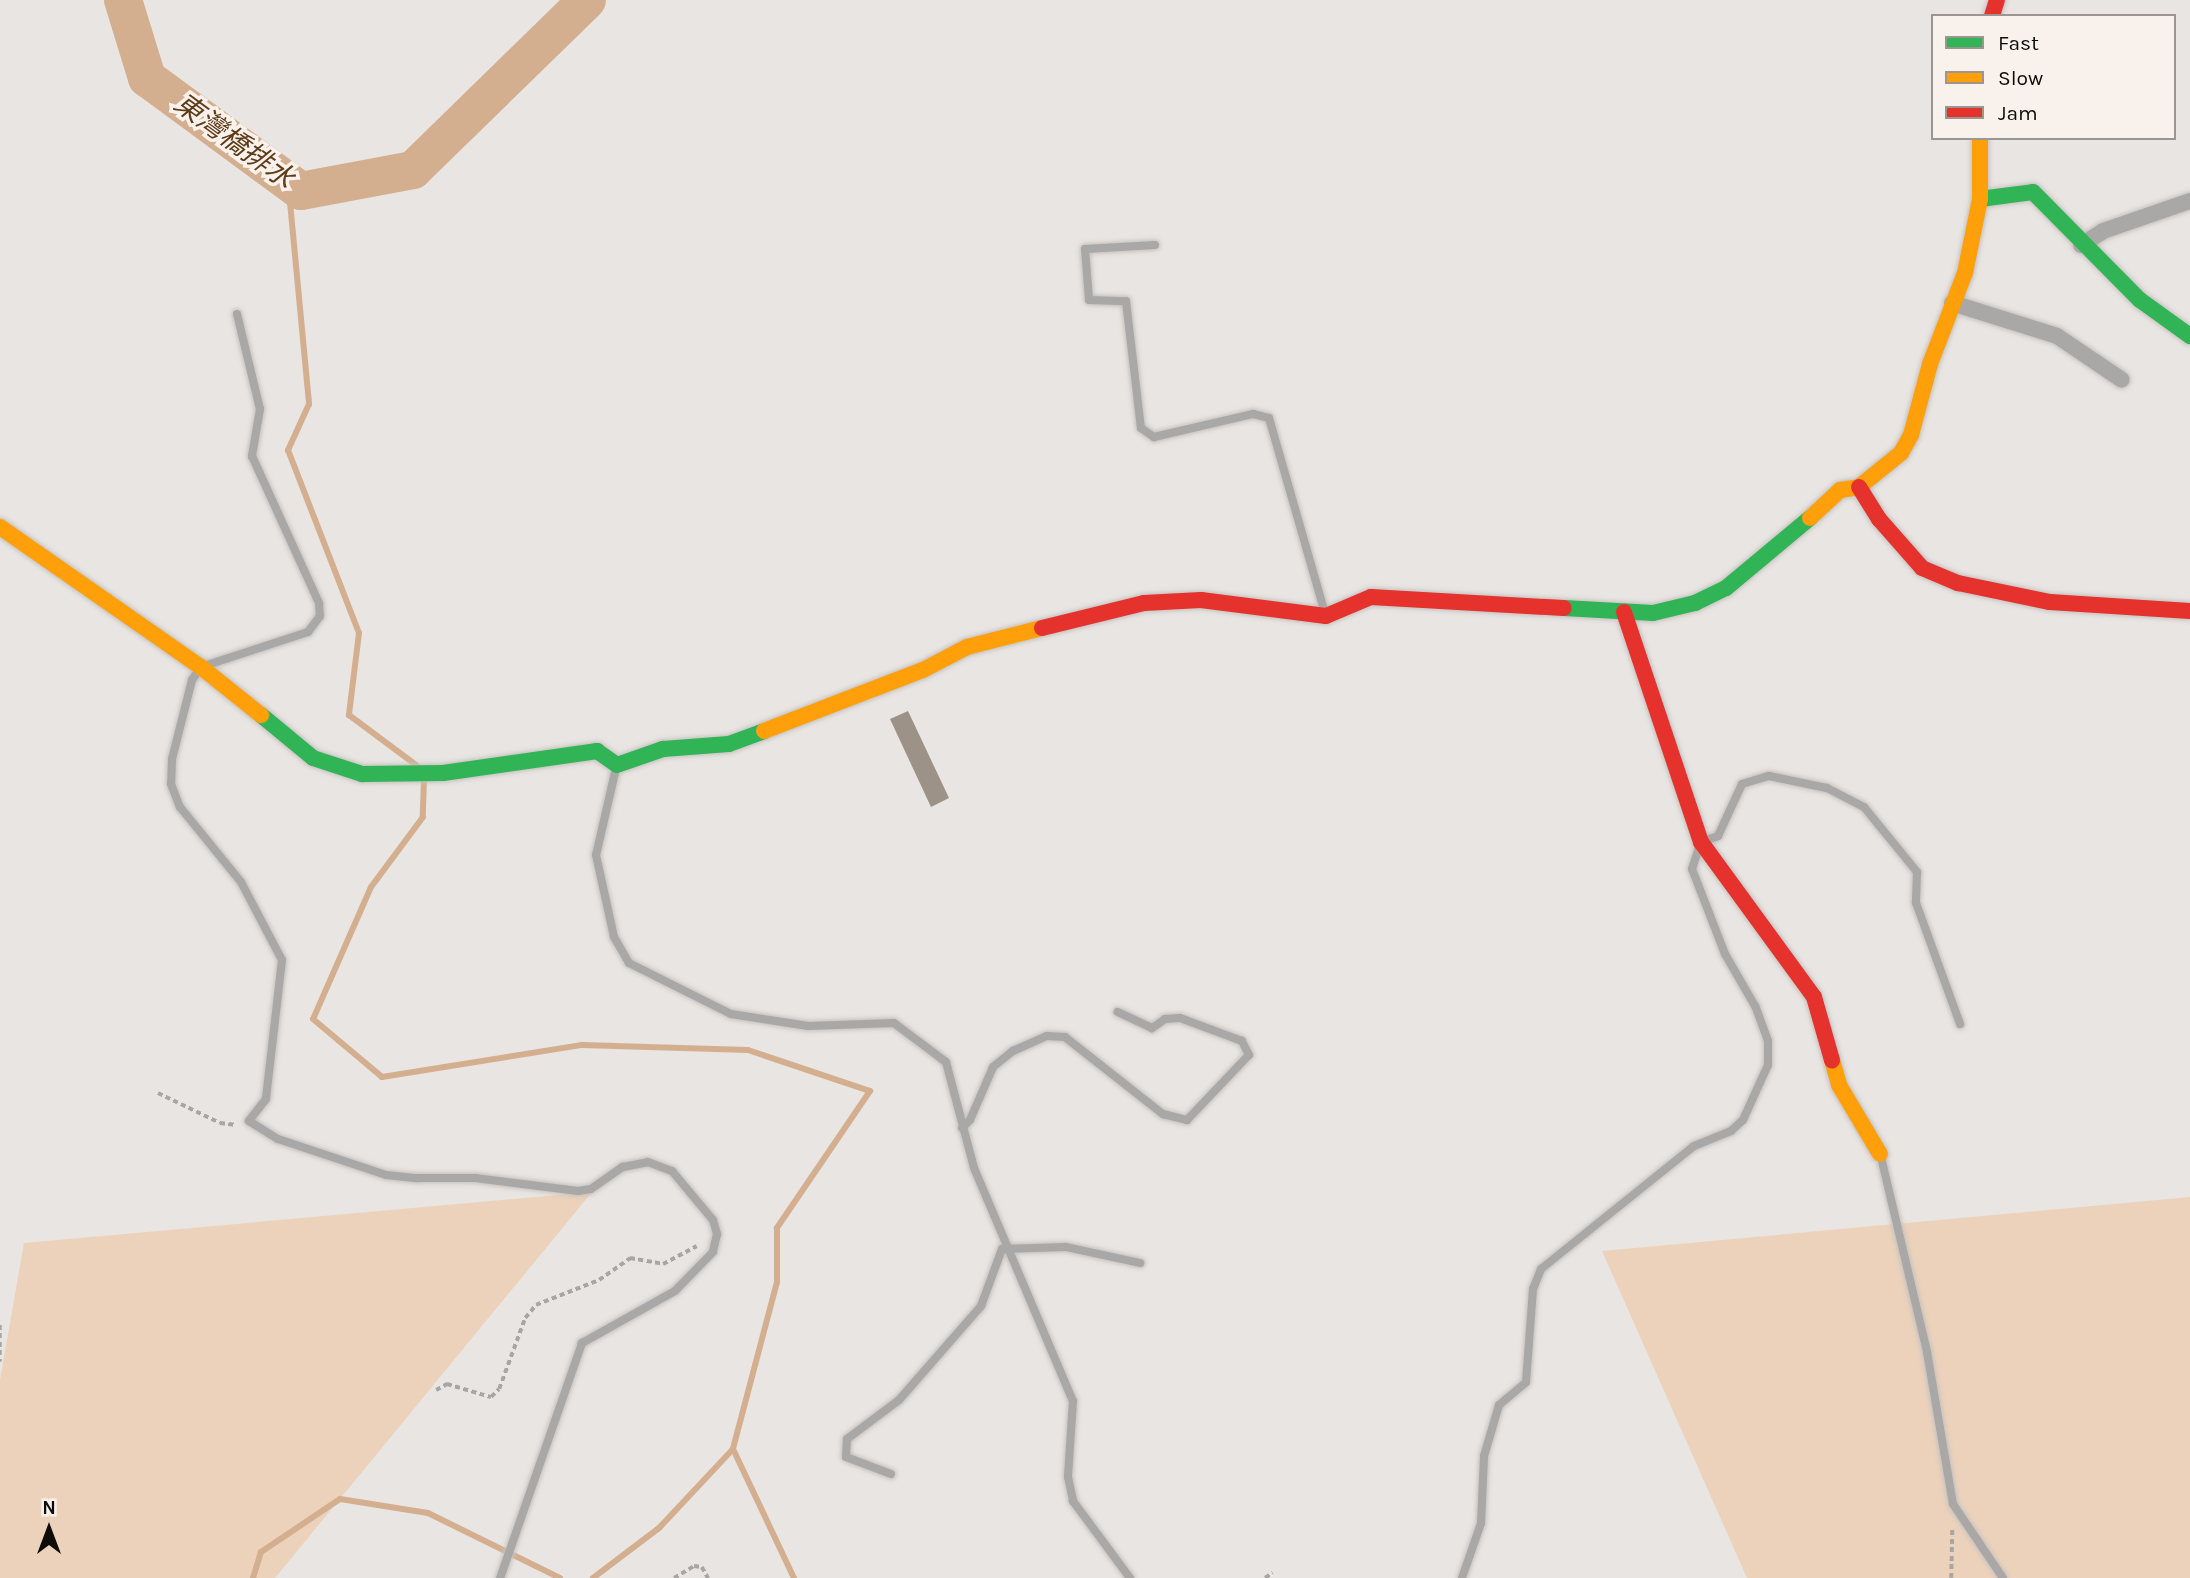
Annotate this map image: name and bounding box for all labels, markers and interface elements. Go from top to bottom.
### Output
legend [1931,14,2176,140]
text: Fast [1998,31,2039,55]
text: Slow [1998,66,2043,90]
water label: 東灣橋排水 [167,86,301,196]
text: Jam [1998,101,2038,125]
north arrow [14,1494,84,1564]
text: N [42,1497,56,1519]

